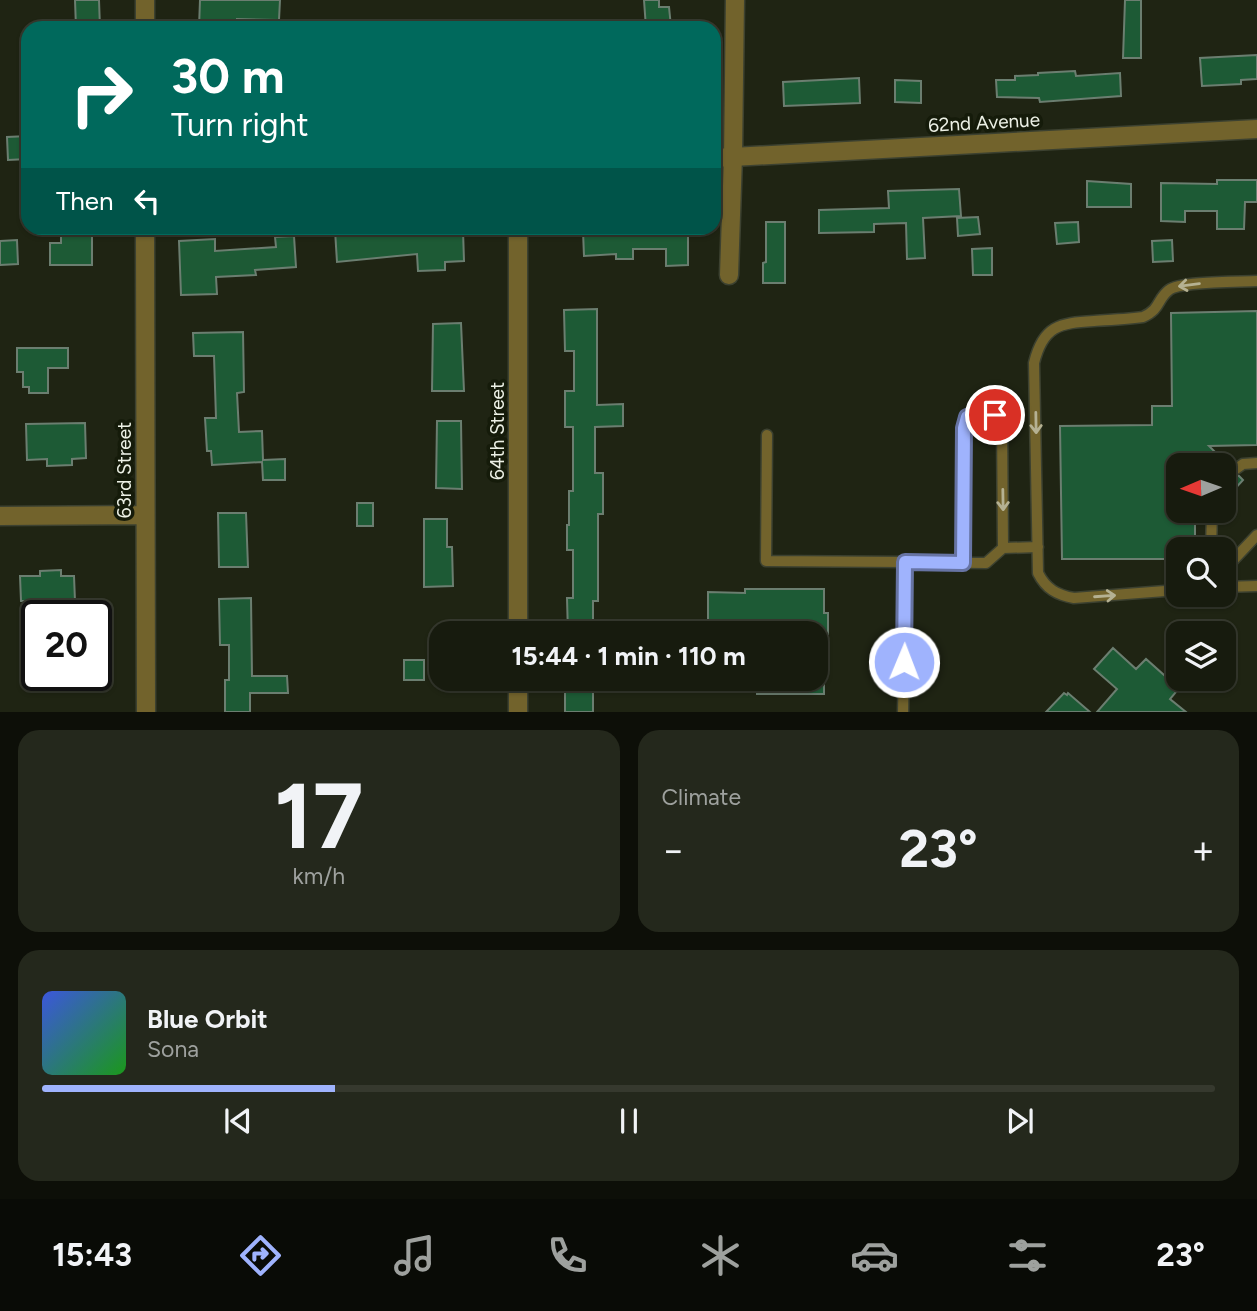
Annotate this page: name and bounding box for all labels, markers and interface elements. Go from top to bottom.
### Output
text: 30 m [171,46,284,105]
icon: right [56,49,147,140]
text: Turn right [171,106,309,144]
street label: 62nd Avenue [927,108,1041,137]
icon: left [128,182,166,220]
text: Then [56,185,114,217]
one-way arrow [1178,279,1201,292]
street label: 64th Street [486,382,509,480]
pin [965,385,1025,445]
icon: arrive [976,396,1014,434]
one-way arrow [1029,411,1042,434]
street label: 63rd Street [113,422,136,518]
north arrow [1166,453,1236,523]
map controls [1166,453,1236,691]
one-way arrow [996,488,1010,511]
button: search [1166,537,1236,607]
one-way arrow [1094,589,1117,602]
speed limit sign: 20 [21,600,112,691]
button: layers [1166,621,1236,691]
position arrow [867,625,941,699]
text: 15:44 · 1 min · 110 m [511,640,746,672]
text: 17 [274,762,363,871]
text: Climate [662,783,741,811]
text: 23° [899,818,978,880]
text: − [662,827,685,873]
text: + [1191,827,1215,873]
text: km/h [292,862,345,890]
text: Blue Orbit [147,1003,268,1035]
text: Sona [147,1035,199,1063]
icon: previous [219,1102,257,1140]
icon: pause [610,1102,648,1140]
icon: next [1001,1102,1039,1140]
icon: directions [236,1231,285,1280]
icon: music [390,1231,439,1280]
icon: phone [543,1231,592,1280]
icon: climate [696,1231,745,1280]
icon: car [850,1231,899,1280]
icon: filters [1003,1231,1052,1280]
text: 15:43 [52,1236,132,1274]
text: 23° [1156,1236,1205,1274]

